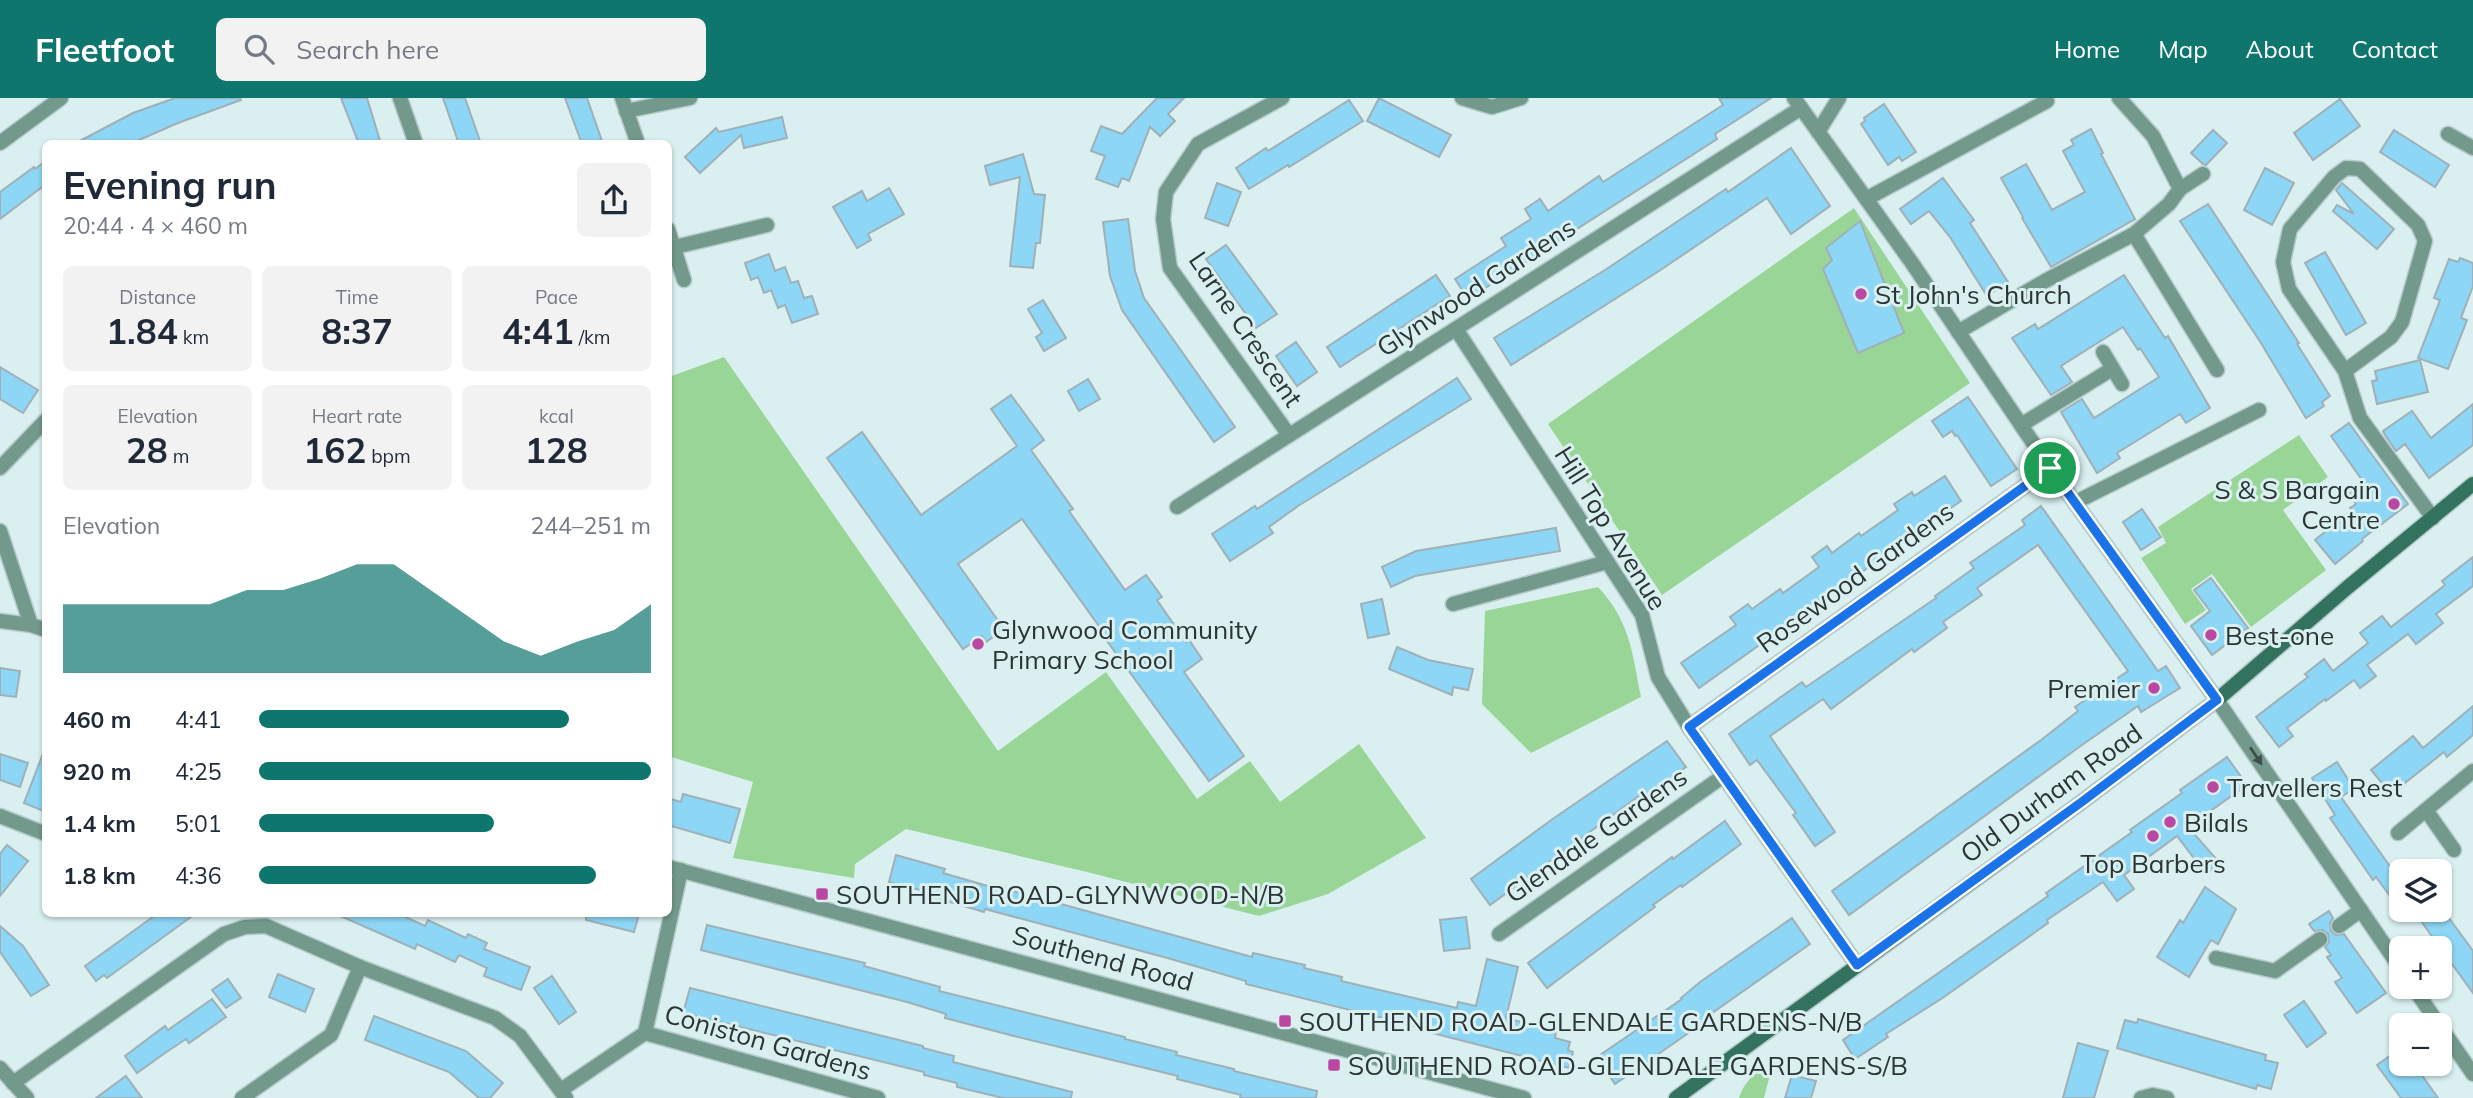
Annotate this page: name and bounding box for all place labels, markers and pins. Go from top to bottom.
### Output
place label: St John's Church [1875,278,2072,311]
marker: St John's Church [1853,286,1869,302]
pin [2020,438,2080,498]
place label: S & S Bargain Centre [2215,473,2380,536]
marker: S & S Bargain Centre [2386,496,2402,512]
place label: Glynwood Community Primary School [992,613,1258,676]
place label: Best-one [2225,619,2334,652]
marker: Best-one [2203,627,2219,643]
marker: Glynwood Community Primary School [970,636,986,652]
place label: Premier [2047,672,2141,705]
marker: Premier [2146,680,2162,696]
place label: Travellers Rest [2227,771,2402,804]
marker: Travellers Rest [2205,779,2221,795]
place label: Bilals [2184,806,2249,839]
marker: Bilals [2162,814,2178,830]
marker: Top Barbers [2145,828,2161,844]
place label: Top Barbers [2080,847,2226,880]
place label: SOUTHEND ROAD-GLYNWOOD-N/B [836,878,1285,911]
marker: SOUTHEND ROAD-GLYNWOOD-N/B [814,886,830,902]
place label: SOUTHEND ROAD-GLENDALE GARDENS-N/B [1299,1005,1863,1038]
marker: SOUTHEND ROAD-GLENDALE GARDENS-N/B [1277,1013,1293,1029]
place label: SOUTHEND ROAD-GLENDALE GARDENS-S/B [1348,1049,1908,1082]
marker: SOUTHEND ROAD-GLENDALE GARDENS-S/B [1326,1057,1342,1073]

